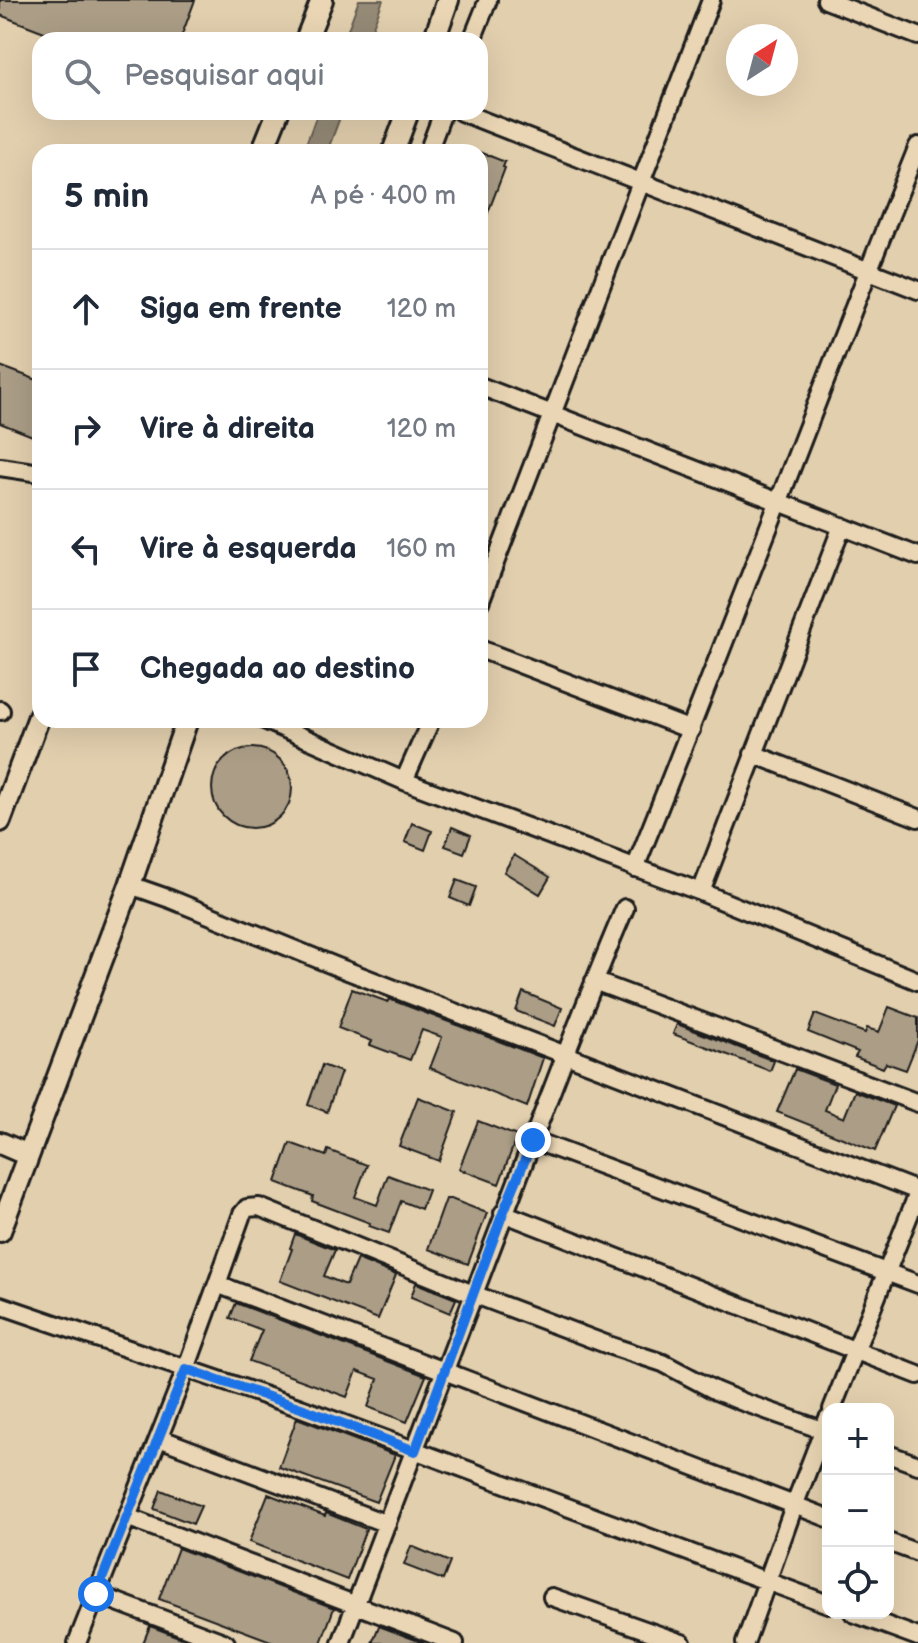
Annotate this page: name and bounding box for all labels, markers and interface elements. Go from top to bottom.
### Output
north arrow [726,24,798,96]
search box [32,32,488,120]
icon: search [60,54,104,98]
text: Pesquisar aqui [124,58,325,94]
text: 5 min [64,176,149,217]
text: A pé · 400 m [310,181,456,212]
icon: ahead [64,287,108,331]
text: Siga em frente [140,291,342,327]
text: 120 m [387,294,456,325]
icon: right [64,407,108,451]
text: Vire à direita [140,411,315,447]
text: 120 m [387,414,456,445]
icon: left [64,527,108,571]
text: Vire à esquerda [140,531,357,567]
text: 160 m [386,534,456,565]
icon: arrive [64,647,108,691]
text: Chegada ao destino [140,651,415,687]
route end [515,1122,551,1158]
map controls [822,1403,894,1619]
button: + [822,1403,894,1475]
button: − [822,1475,894,1547]
button: locate [822,1547,894,1619]
route start [78,1576,114,1612]

